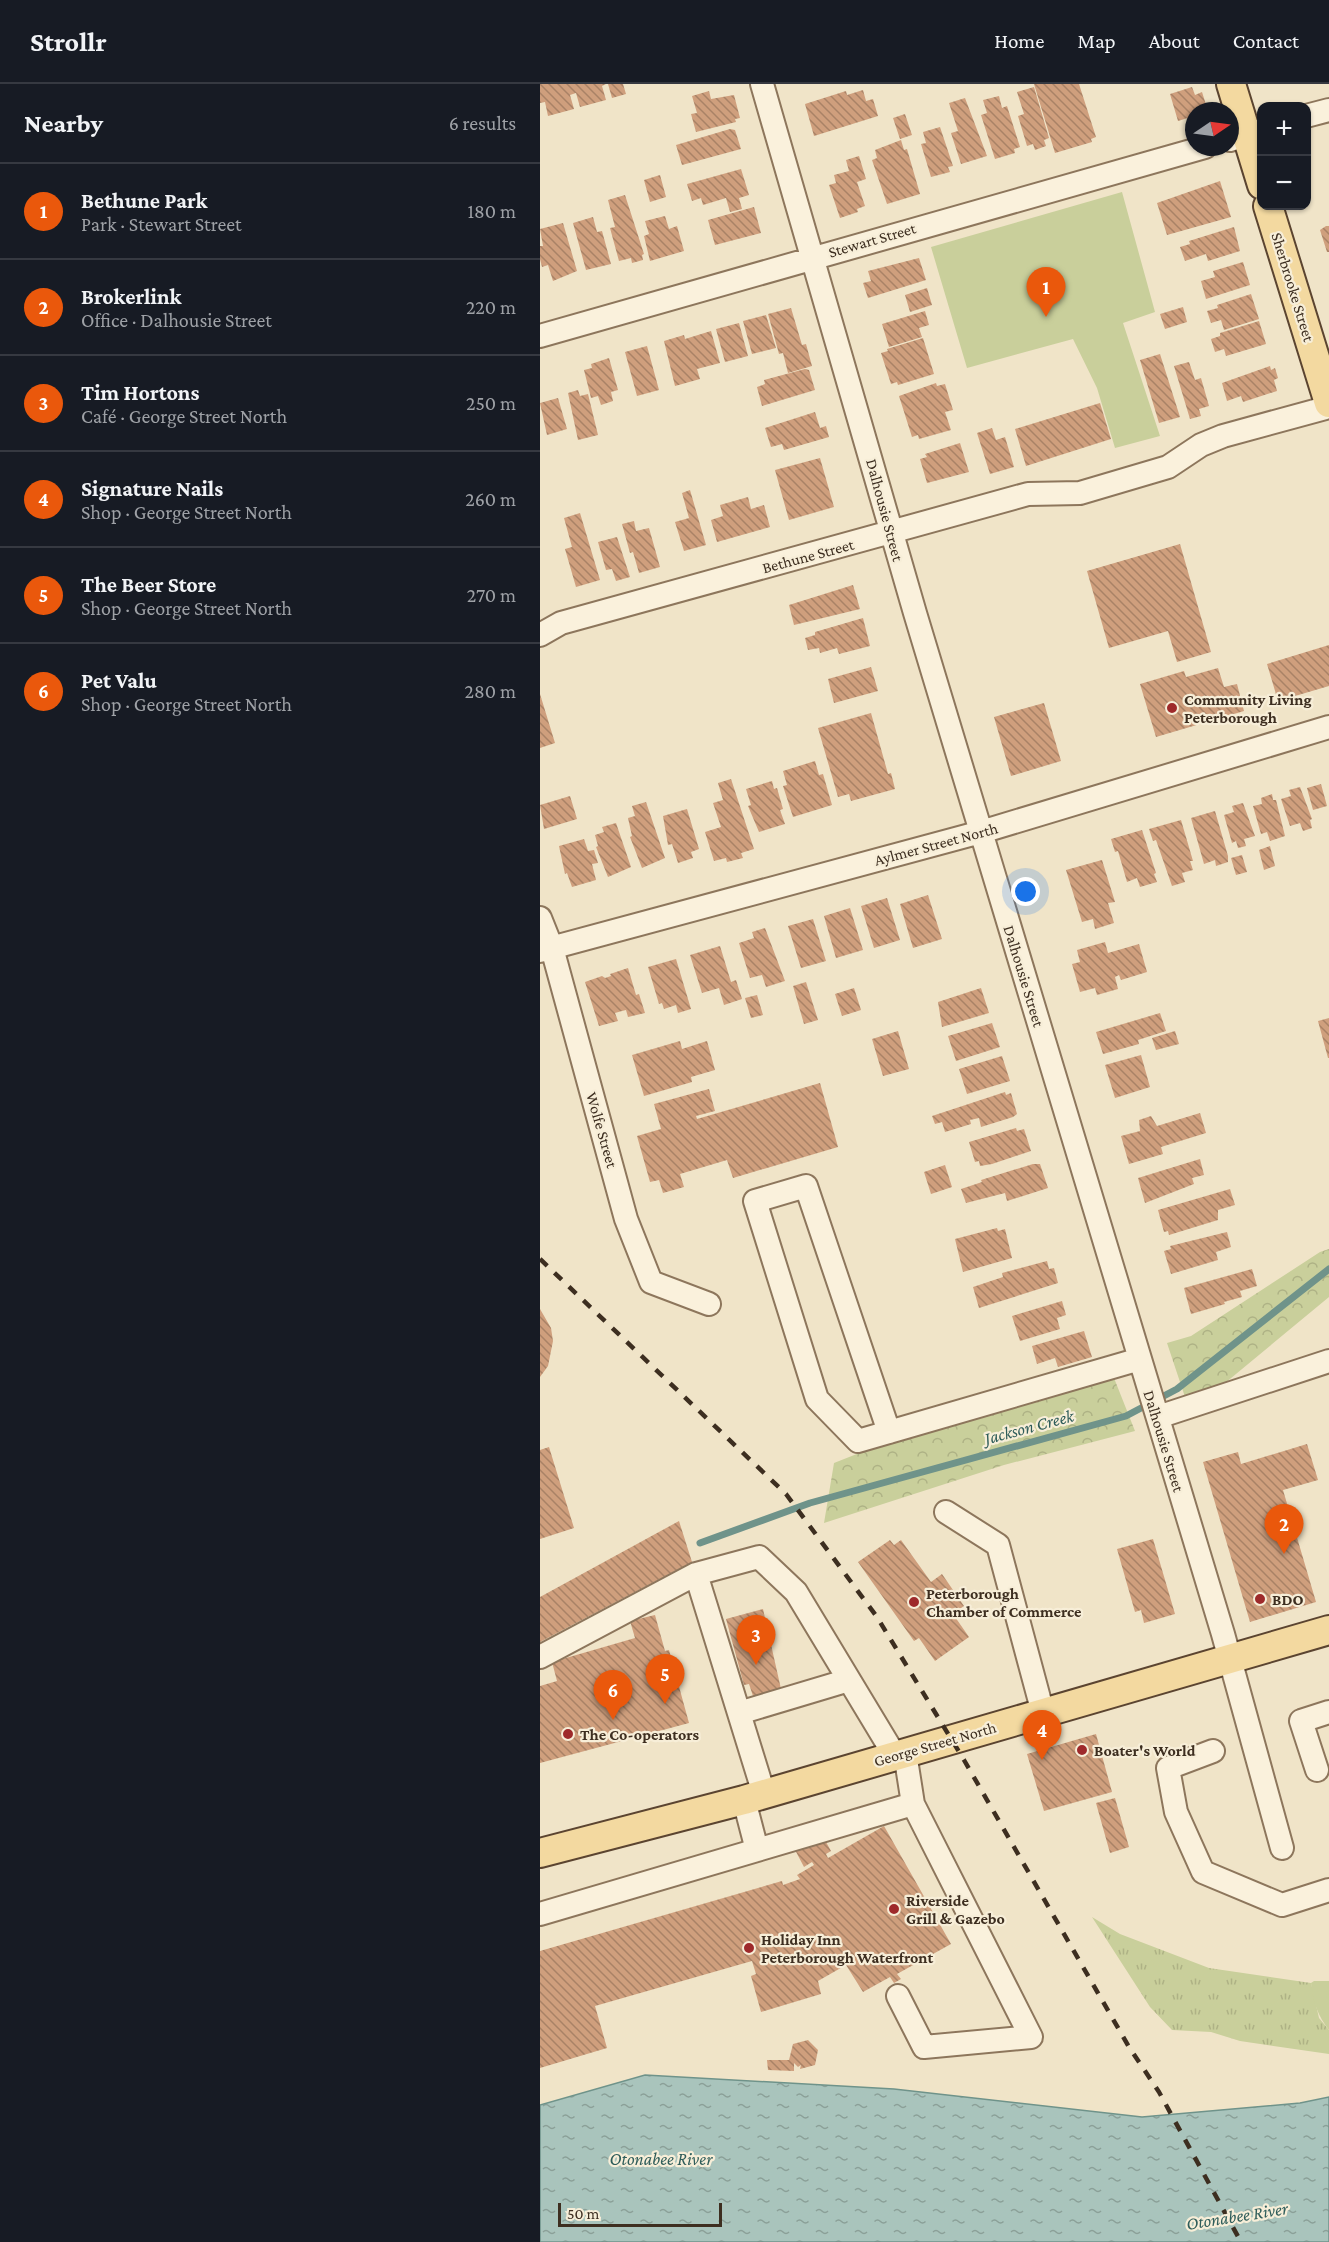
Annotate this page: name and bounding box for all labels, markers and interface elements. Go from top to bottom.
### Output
text: Strollr [30,26,107,57]
text: Home [994,29,1044,53]
text: Map [1077,29,1116,53]
text: About [1149,29,1200,53]
text: Contact [1233,29,1299,53]
north arrow [1185,102,1239,156]
map controls [1257,102,1311,210]
button: + [1257,102,1311,156]
text: Nearby [24,109,103,138]
text: 6 results [449,112,516,134]
button: − [1257,156,1311,210]
text: Bethune Park [81,188,207,213]
text: 1 [40,200,47,222]
text: 180 m [467,200,516,222]
text: Park · Stewart Street [81,213,242,235]
street label: Stewart Street [826,219,918,261]
street label: Sherbrooke Street [1268,230,1318,344]
pin: 1 [1026,268,1066,317]
text: Brokerlink [81,284,181,309]
text: 2 [38,296,49,318]
text: 220 m [466,296,516,318]
text: Office · Dalhousie Street [81,309,272,331]
text: Tim Hortons [81,380,199,405]
text: 3 [39,392,48,414]
text: 250 m [466,392,516,414]
text: Café · George Street North [81,405,287,427]
street label: Dalhousie Street [863,457,907,564]
text: Signature Nails [81,476,223,501]
text: 4 [38,488,49,510]
text: 260 m [465,488,516,510]
text: Shop · George Street North [81,501,292,523]
street label: Bethune Street [760,535,856,576]
text: The Beer Store [81,572,216,597]
text: 5 [39,584,48,606]
text: 270 m [467,584,516,606]
text: Shop · George Street North [81,597,292,619]
text: Pet Valu [81,668,157,693]
text: 6 [38,680,49,702]
text: 280 m [465,680,516,702]
place label: Community Living Peterborough [1184,691,1311,726]
text: Shop · George Street North [81,693,292,715]
marker: Community Living Peterborough [1165,701,1179,715]
street label: Aylmer Street North [872,819,1000,870]
your location [1011,877,1040,906]
street label: Dalhousie Street [1000,923,1048,1029]
street label: Wolfe Street [583,1090,621,1171]
street label: Dalhousie Street [1140,1388,1188,1494]
water label: Jackson Creek [979,1405,1077,1449]
pin: 2 [1264,1504,1304,1554]
place label: Peterborough Chamber of Commerce [926,1585,1082,1620]
place label: BDO [1272,1591,1304,1608]
marker: BDO [1253,1592,1267,1606]
marker: Peterborough Chamber of Commerce [907,1595,921,1609]
pin: 3 [736,1616,776,1665]
pin: 5 [646,1654,684,1704]
pin: 6 [594,1670,632,1720]
pin: 4 [1022,1710,1062,1760]
street label: George Street North [872,1718,999,1771]
place label: The Co-operators [580,1726,699,1743]
marker: The Co-operators [561,1727,575,1741]
place label: Boater's World [1094,1742,1196,1759]
marker: Boater's World [1075,1743,1089,1757]
place label: Riverside Grill & Gazebo [906,1892,1005,1927]
marker: Riverside Grill & Gazebo [887,1902,901,1916]
place label: Holiday Inn Peterborough Waterfront [761,1931,933,1966]
marker: Holiday Inn Peterborough Waterfront [742,1941,756,1955]
water label: Otonabee River [610,2149,713,2169]
water label: Otonabee River [1185,2198,1290,2234]
scale bar [558,2200,722,2228]
text: 50 m [567,2205,599,2222]

